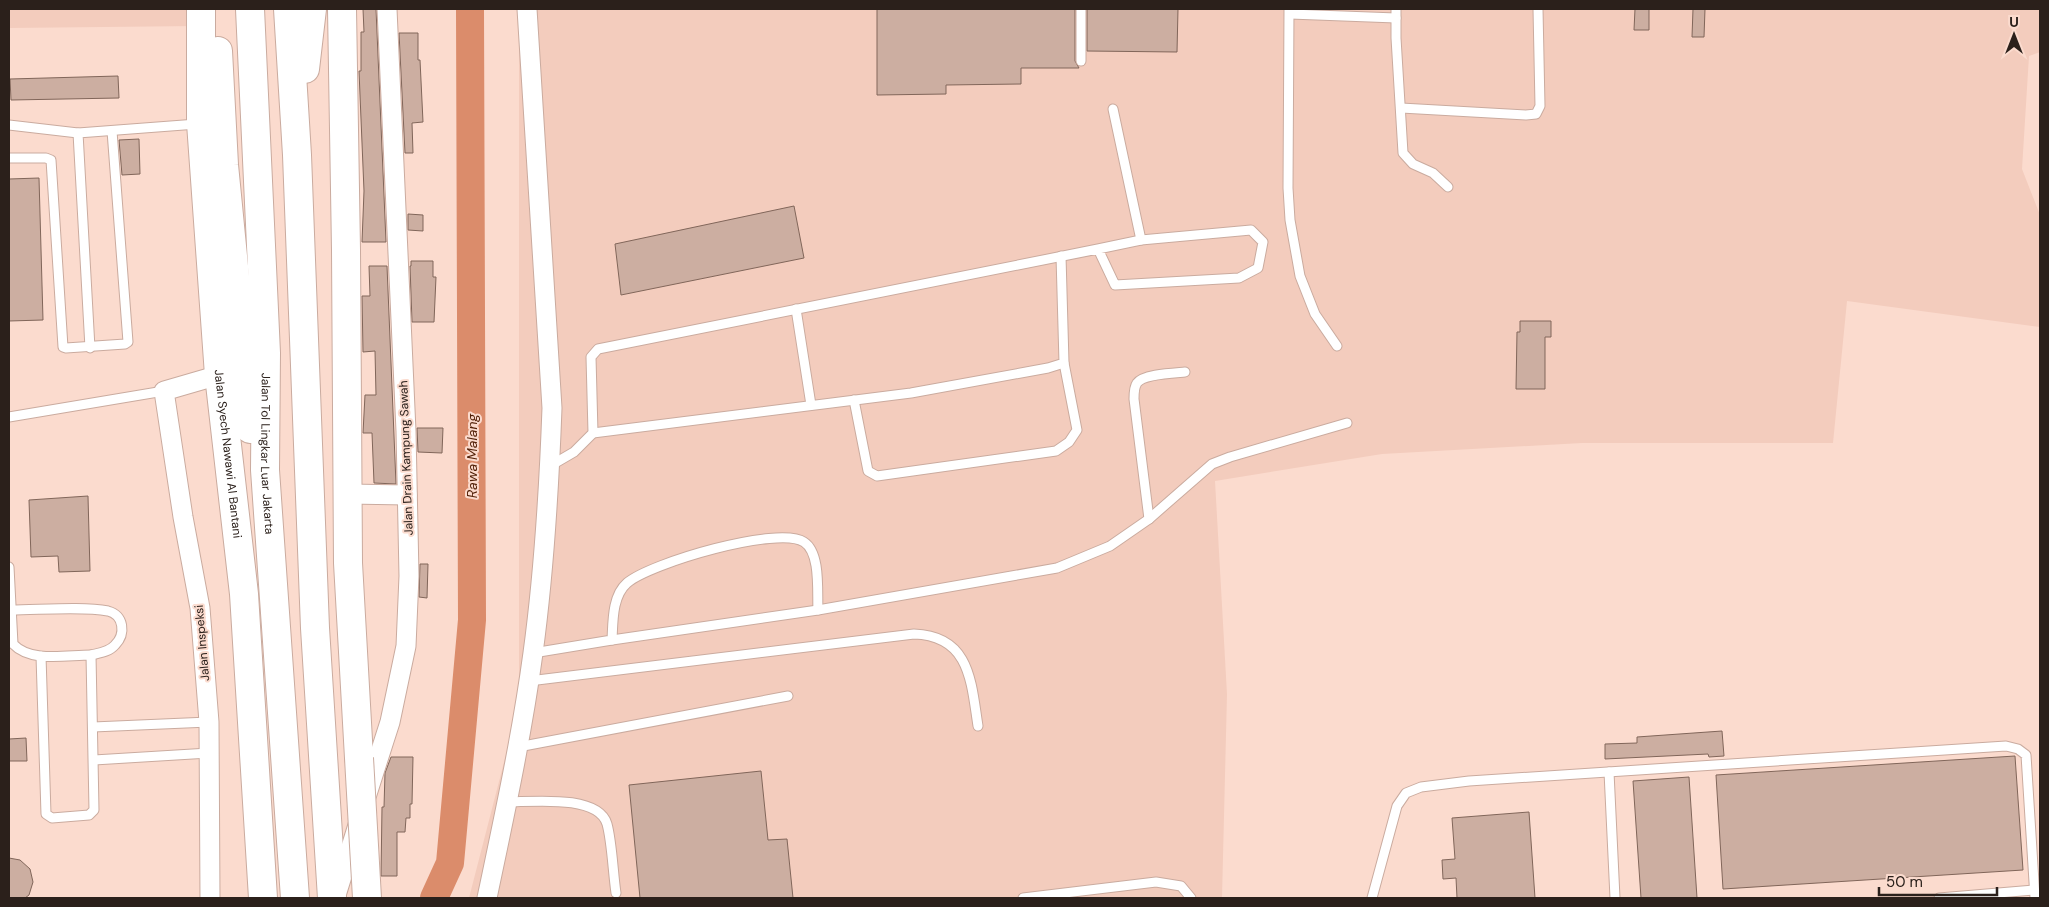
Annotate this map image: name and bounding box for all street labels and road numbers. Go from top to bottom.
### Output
street label: Jalan Syech Nawawi Al Bantani [211,369,246,539]
street label: Jalan Tol Lingkar Luar Jakarta [257,373,277,535]
street label: Jalan Drain Kampung Sawah [395,380,417,536]
street label: Jalan Inspeksi [191,604,213,682]

